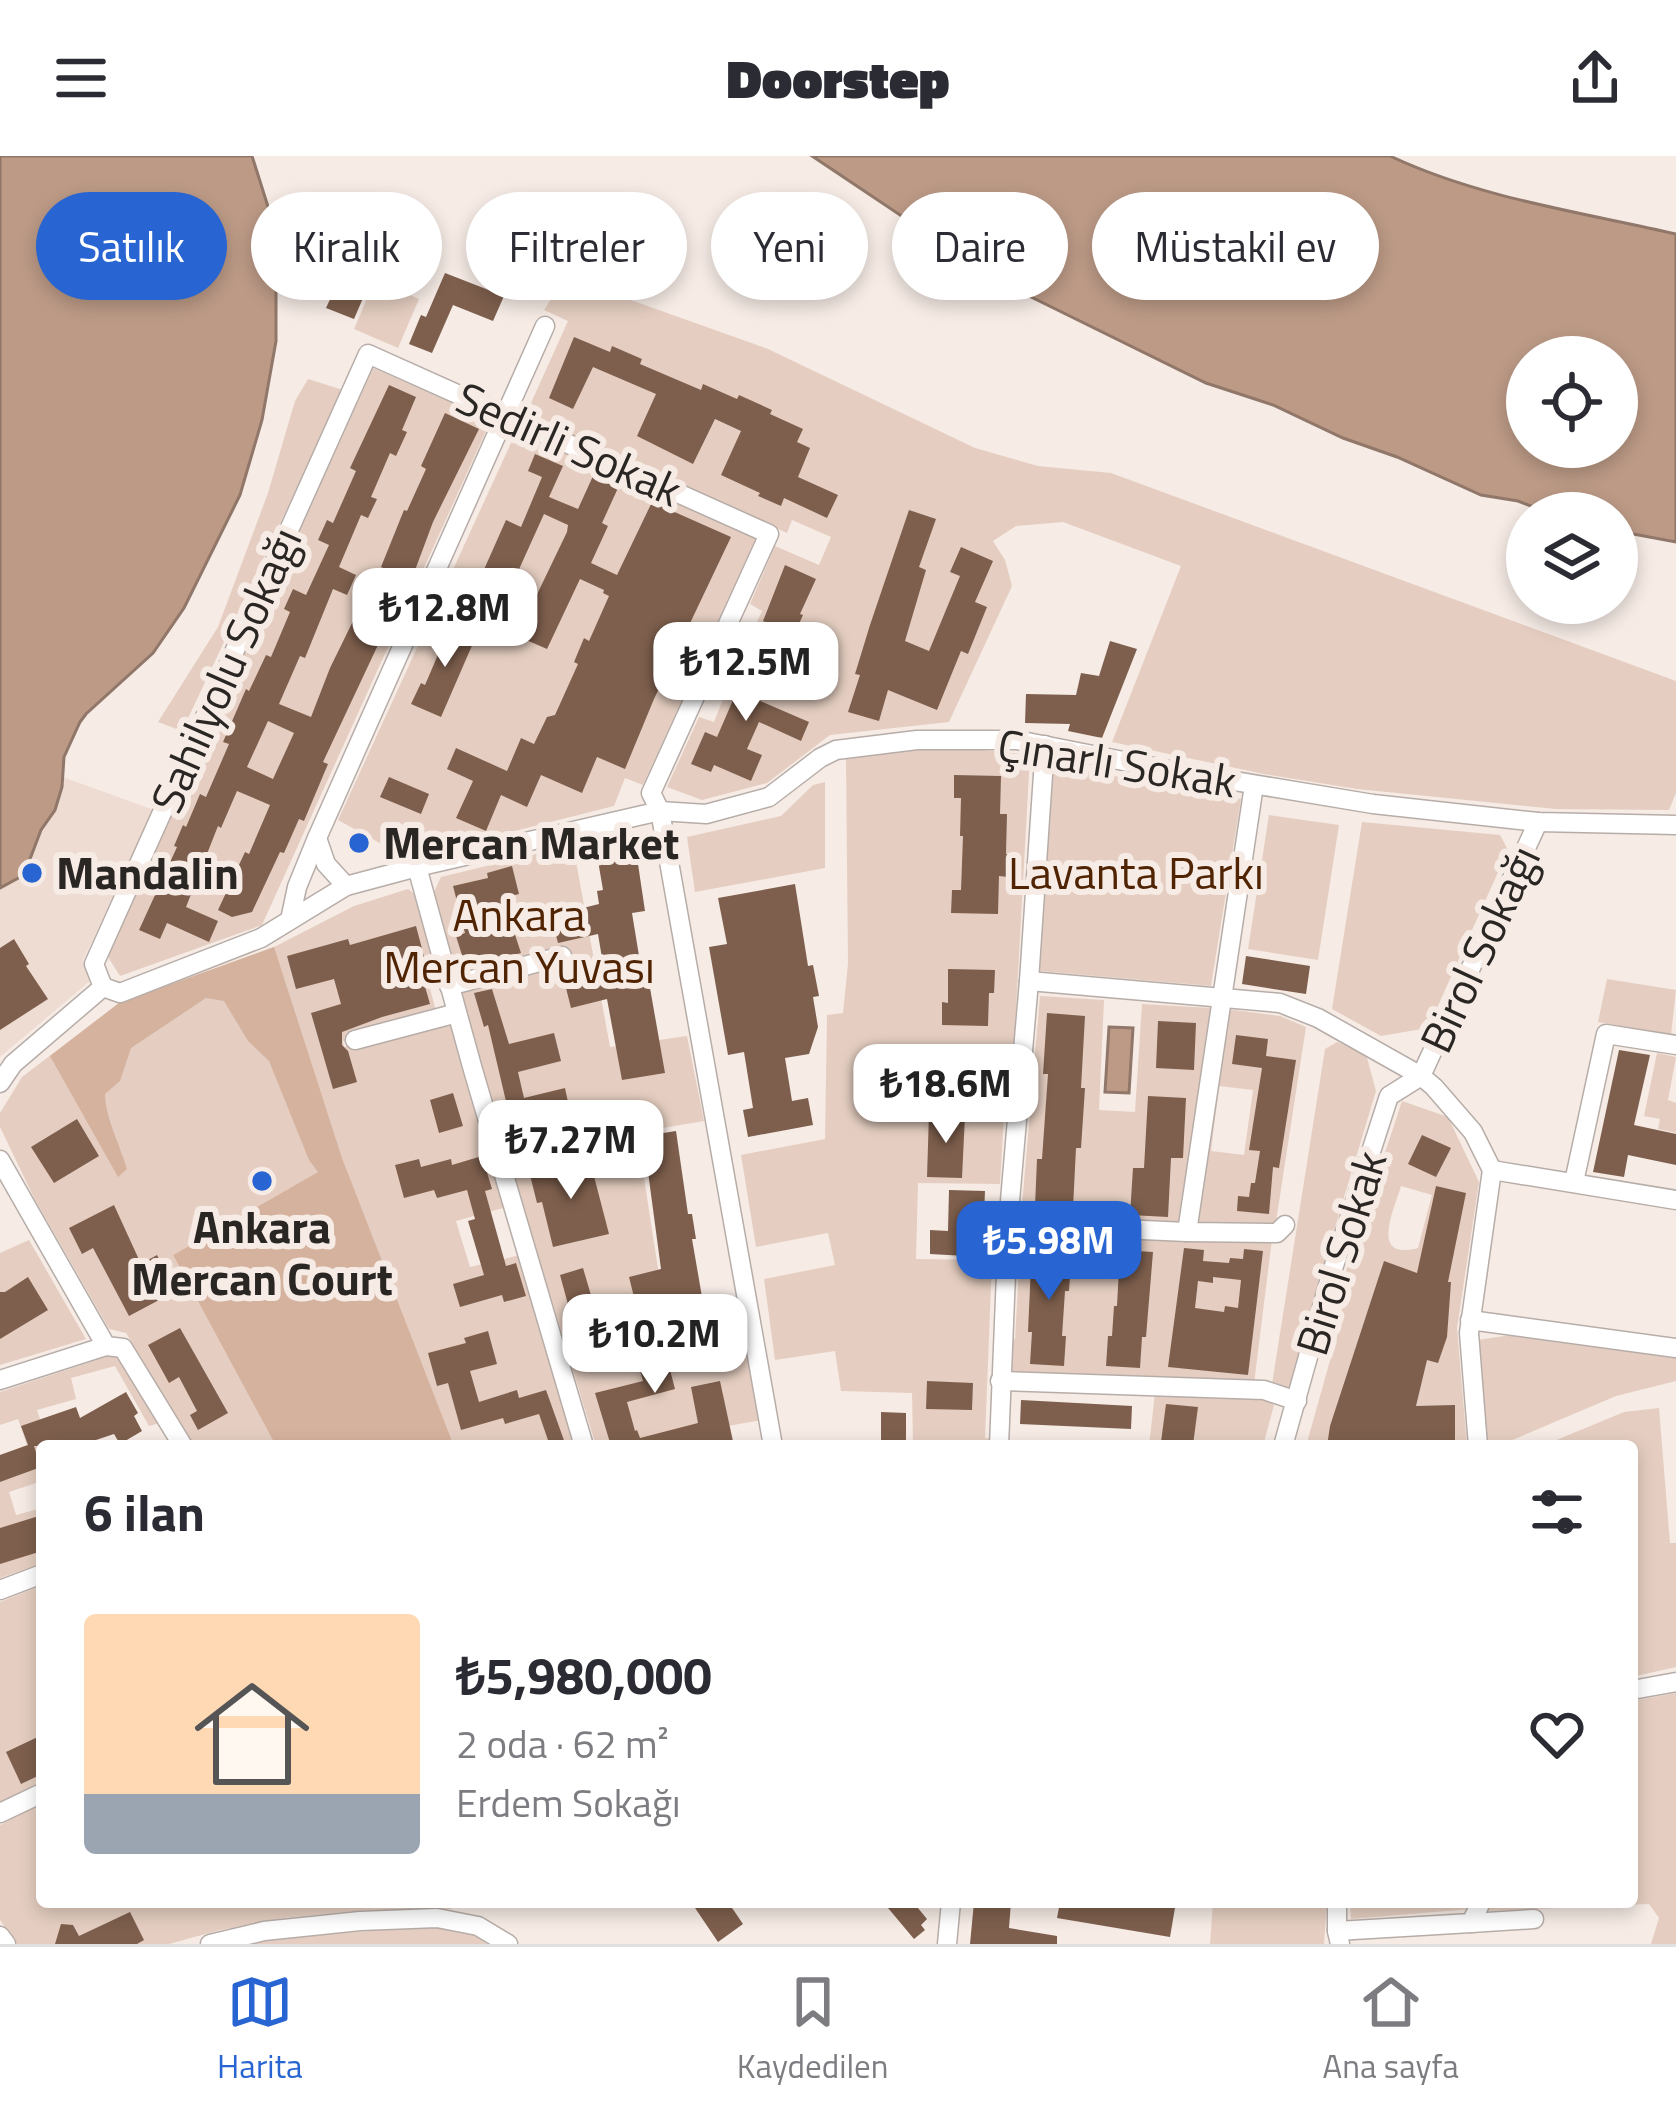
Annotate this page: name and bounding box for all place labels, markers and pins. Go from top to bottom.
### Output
pin: ₺12.8M [347,568,543,670]
pin: ₺12.5M [648,622,844,724]
place label: Mercan Market [383,808,679,876]
marker: Mercan Market [346,830,372,856]
place label: Mandalin [56,838,239,906]
marker: Mandalin [19,860,45,886]
pin: ₺18.6M [848,1044,1044,1146]
pin: ₺7.27M [473,1100,669,1202]
marker: Ankara Mercan Court [249,1168,275,1194]
place label: Ankara Mercan Court [131,1192,393,1312]
pin: ₺5.98M [951,1201,1147,1303]
pin: ₺10.2M [557,1294,753,1396]

